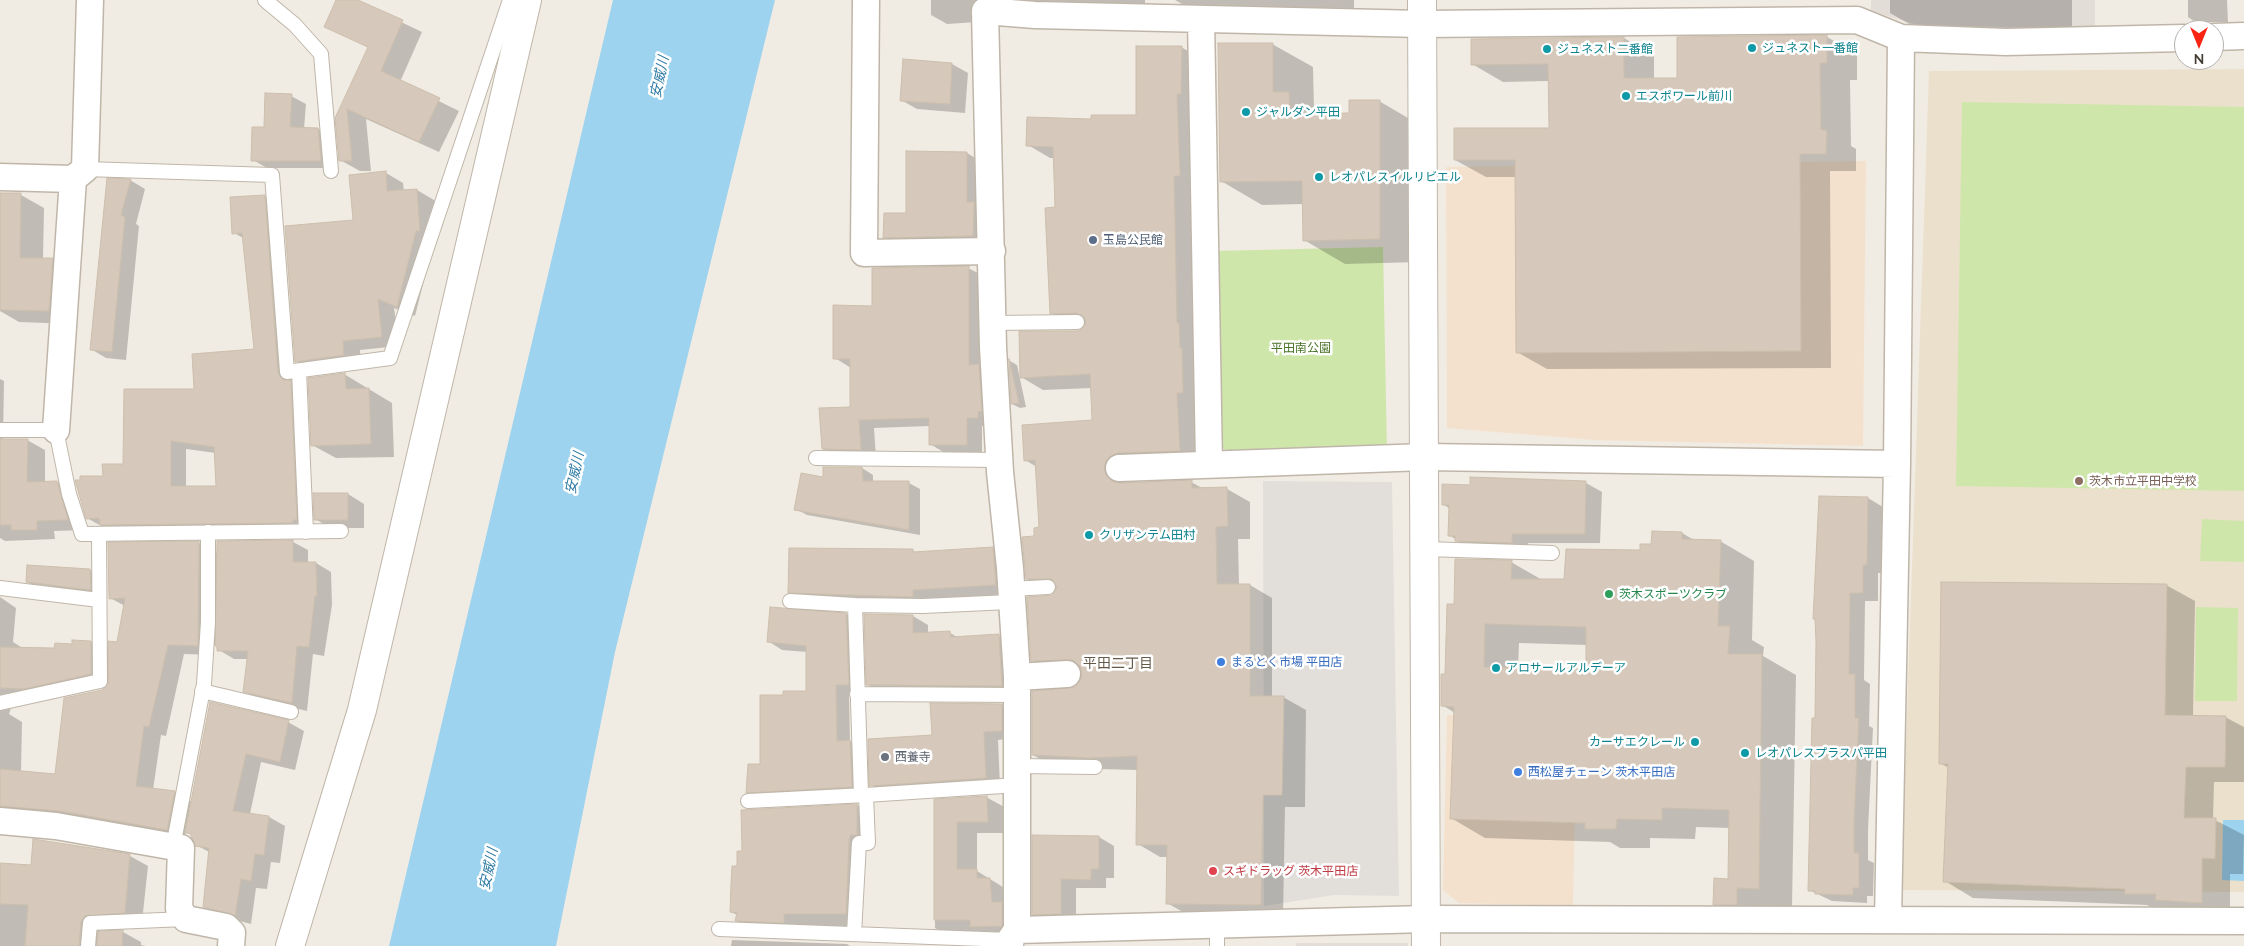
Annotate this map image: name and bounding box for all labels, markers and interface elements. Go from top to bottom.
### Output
north arrow [2174,20,2224,70]
place label: ジュネスト一番館 [1762,41,1858,55]
place label: ジュネスト二番館 [1557,42,1653,56]
marker: ジュネスト一番館 [1746,42,1758,54]
marker: ジュネスト二番館 [1541,43,1553,55]
text: N [2194,50,2204,68]
water label: 安威川 [647,55,673,99]
place label: エスポワール前川 [1636,89,1732,103]
marker: エスポワール前川 [1620,90,1632,102]
place label: ジャルダン平田 [1256,105,1340,119]
marker: ジャルダン平田 [1240,106,1252,118]
place label: レオパレスイルリビエル [1329,170,1461,184]
marker: レオパレスイルリビエル [1313,171,1325,183]
place label: 玉島公民館 [1103,233,1163,247]
marker: 玉島公民館 [1087,234,1099,246]
park label: 平田南公園 [1271,341,1331,355]
water label: 安威川 [562,451,588,495]
place label: 茨木市立平田中学校 [2089,474,2197,488]
marker: 茨木市立平田中学校 [2073,475,2085,487]
place label: クリザンテム田村 [1099,528,1195,542]
marker: クリザンテム田村 [1083,529,1095,541]
place label: 茨木スポーツクラブ [1619,587,1727,601]
marker: 茨木スポーツクラブ [1603,588,1615,600]
place label: まるとく市場 平田店 [1231,655,1342,669]
district label: 平田二丁目 [1083,656,1153,672]
marker: まるとく市場 平田店 [1215,656,1227,668]
place label: アロサールアルデーア [1506,661,1626,675]
marker: アロサールアルデーア [1490,662,1502,674]
place label: カーサエクレール [1589,735,1685,749]
marker: カーサエクレール [1689,736,1701,748]
place label: レオパレスプラスパ平田 [1755,746,1887,760]
marker: レオパレスプラスパ平田 [1739,747,1751,759]
place label: 西養寺 [895,750,931,764]
marker: 西養寺 [879,751,891,763]
place label: 西松屋チェーン 茨木平田店 [1528,765,1675,779]
marker: 西松屋チェーン 茨木平田店 [1512,766,1524,778]
water label: 安威川 [476,847,502,891]
place label: スギドラッグ 茨木平田店 [1223,864,1358,878]
marker: スギドラッグ 茨木平田店 [1207,865,1219,877]

